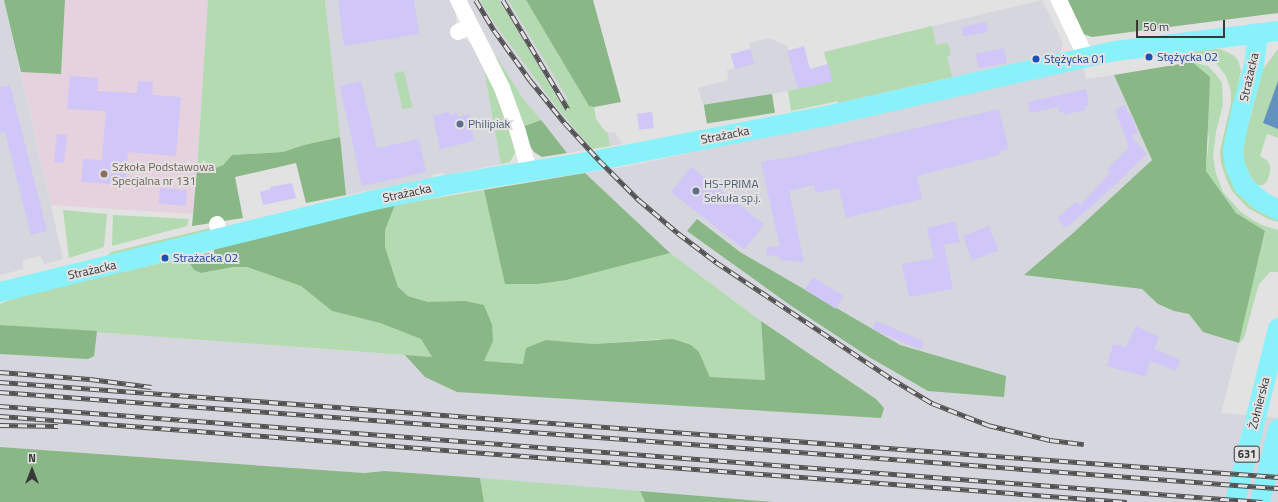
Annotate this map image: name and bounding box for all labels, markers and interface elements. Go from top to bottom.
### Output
scale bar [1138,12,1227,38]
text: 50 m [1143,17,1169,36]
place label: Stężycka 02 [1157,50,1218,64]
street label: Strażacka [1236,51,1262,103]
place label: Stężycka 01 [1044,52,1105,66]
marker: Stężycka 02 [1144,52,1154,62]
marker: Stężycka 01 [1031,54,1041,64]
place label: Philipiak [468,117,510,131]
marker: Philipiak [455,119,465,129]
street label: Strażacka [699,123,751,147]
place label: Szkoła Podstawowa Specjalna nr 131 [112,160,214,188]
marker: Szkoła Podstawowa Specjalna nr 131 [99,169,109,179]
place label: HS-PRIMA Sekuła sp.j. [704,177,761,205]
street label: Strażacka [381,181,433,205]
marker: HS-PRIMA Sekuła sp.j. [691,186,701,196]
place label: Strażacka 02 [173,251,238,265]
marker: Strażacka 02 [160,253,170,263]
street label: Strażacka [66,257,118,283]
street label: Żołnierska [1246,376,1272,430]
road number: 631 [1233,445,1261,463]
north arrow [12,450,52,490]
text: N [28,450,36,466]

